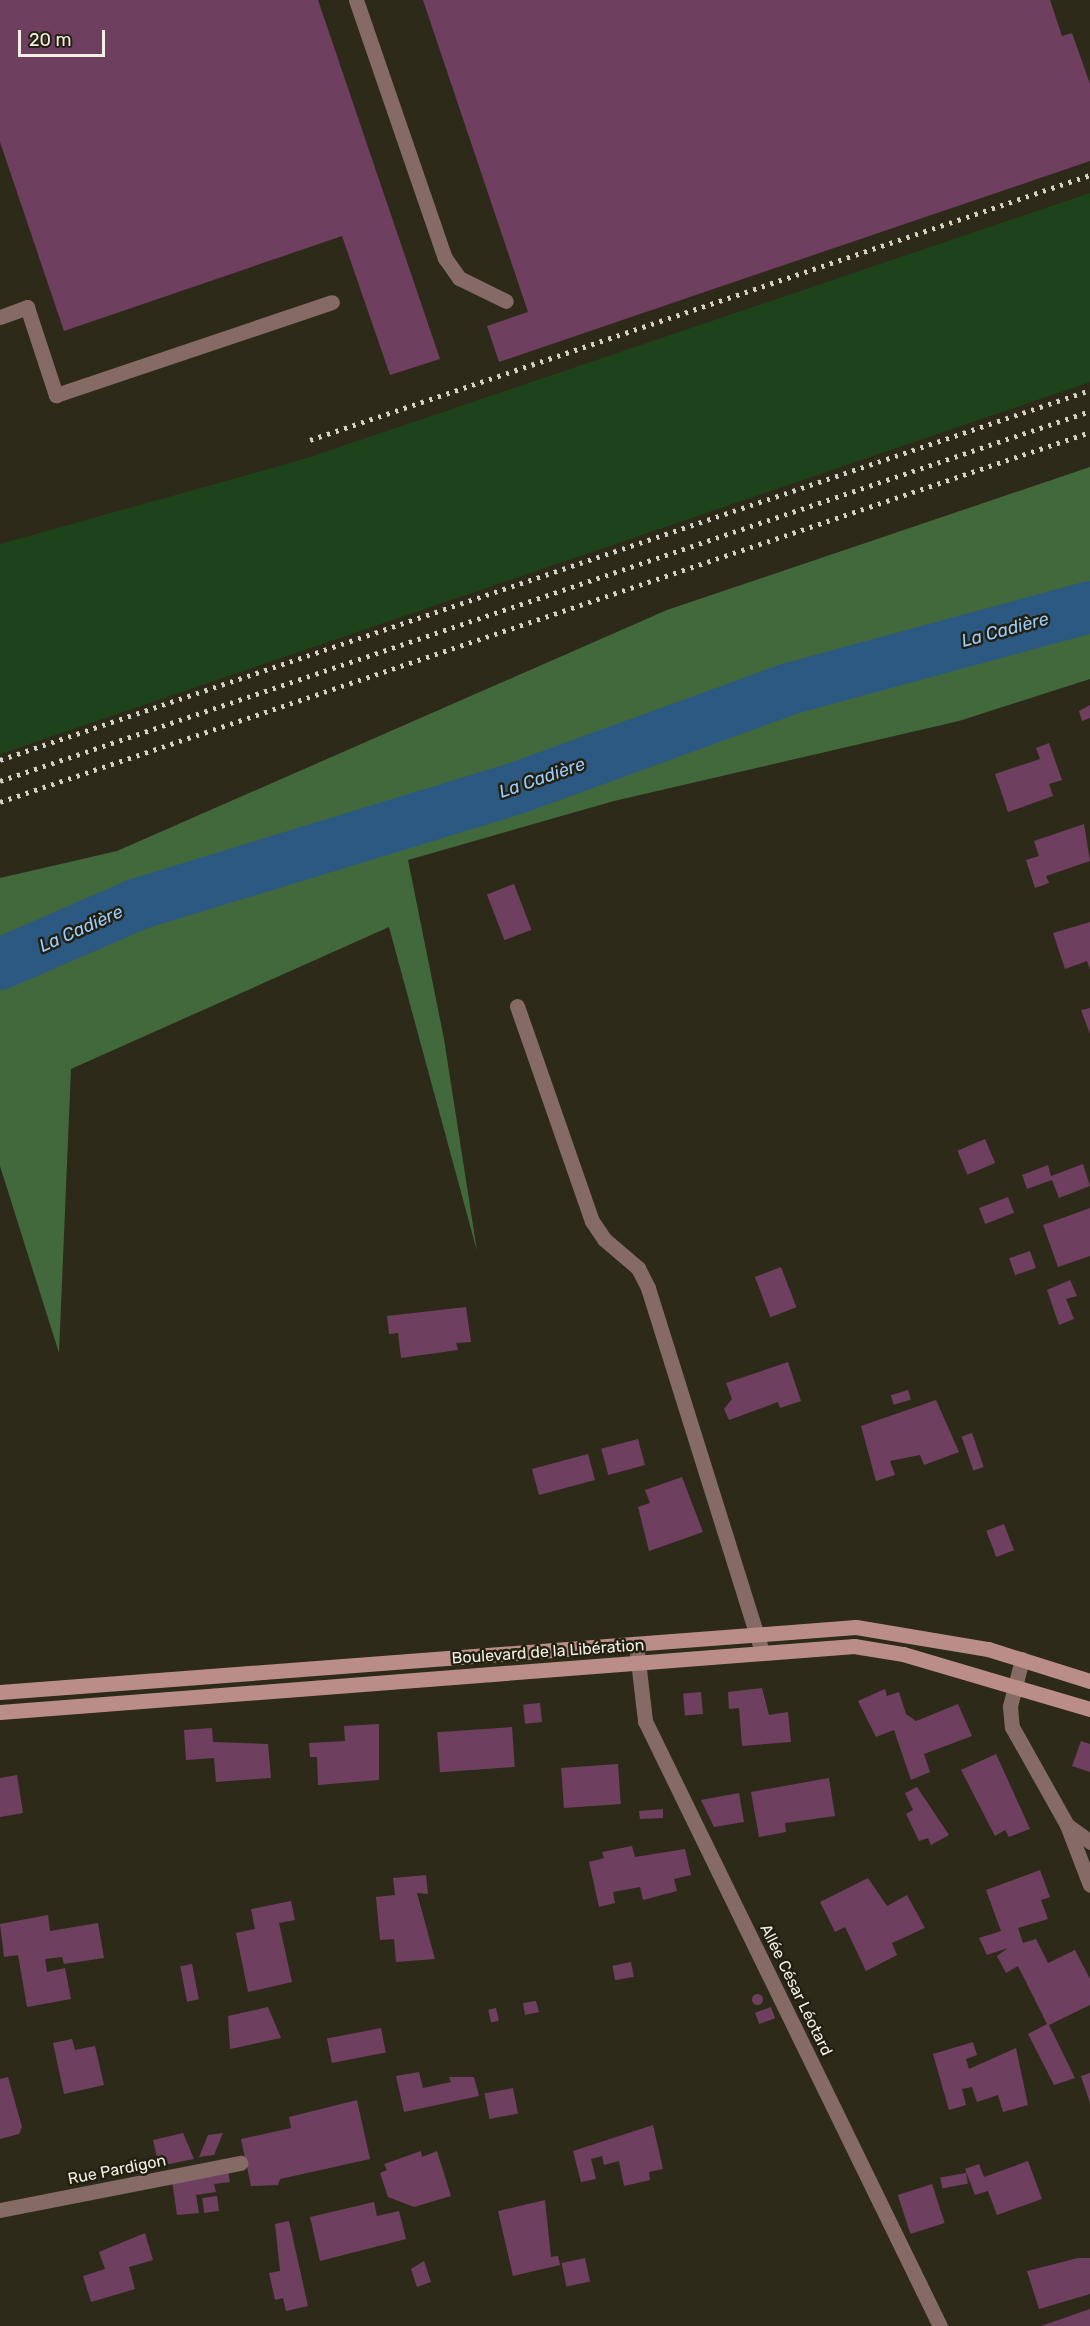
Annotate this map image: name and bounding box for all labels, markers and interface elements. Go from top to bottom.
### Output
scale bar [21,18,108,56]
text: 20 m [29,29,71,51]
water label: La Cadière [959,608,1051,652]
water label: La Cadière [496,753,588,803]
water label: La Cadière [36,901,126,957]
street label: Boulevard de la Libération [451,1636,645,1668]
street label: Allée César Léotard [756,1921,836,2059]
street label: Rue Pardigon [66,2151,168,2189]

